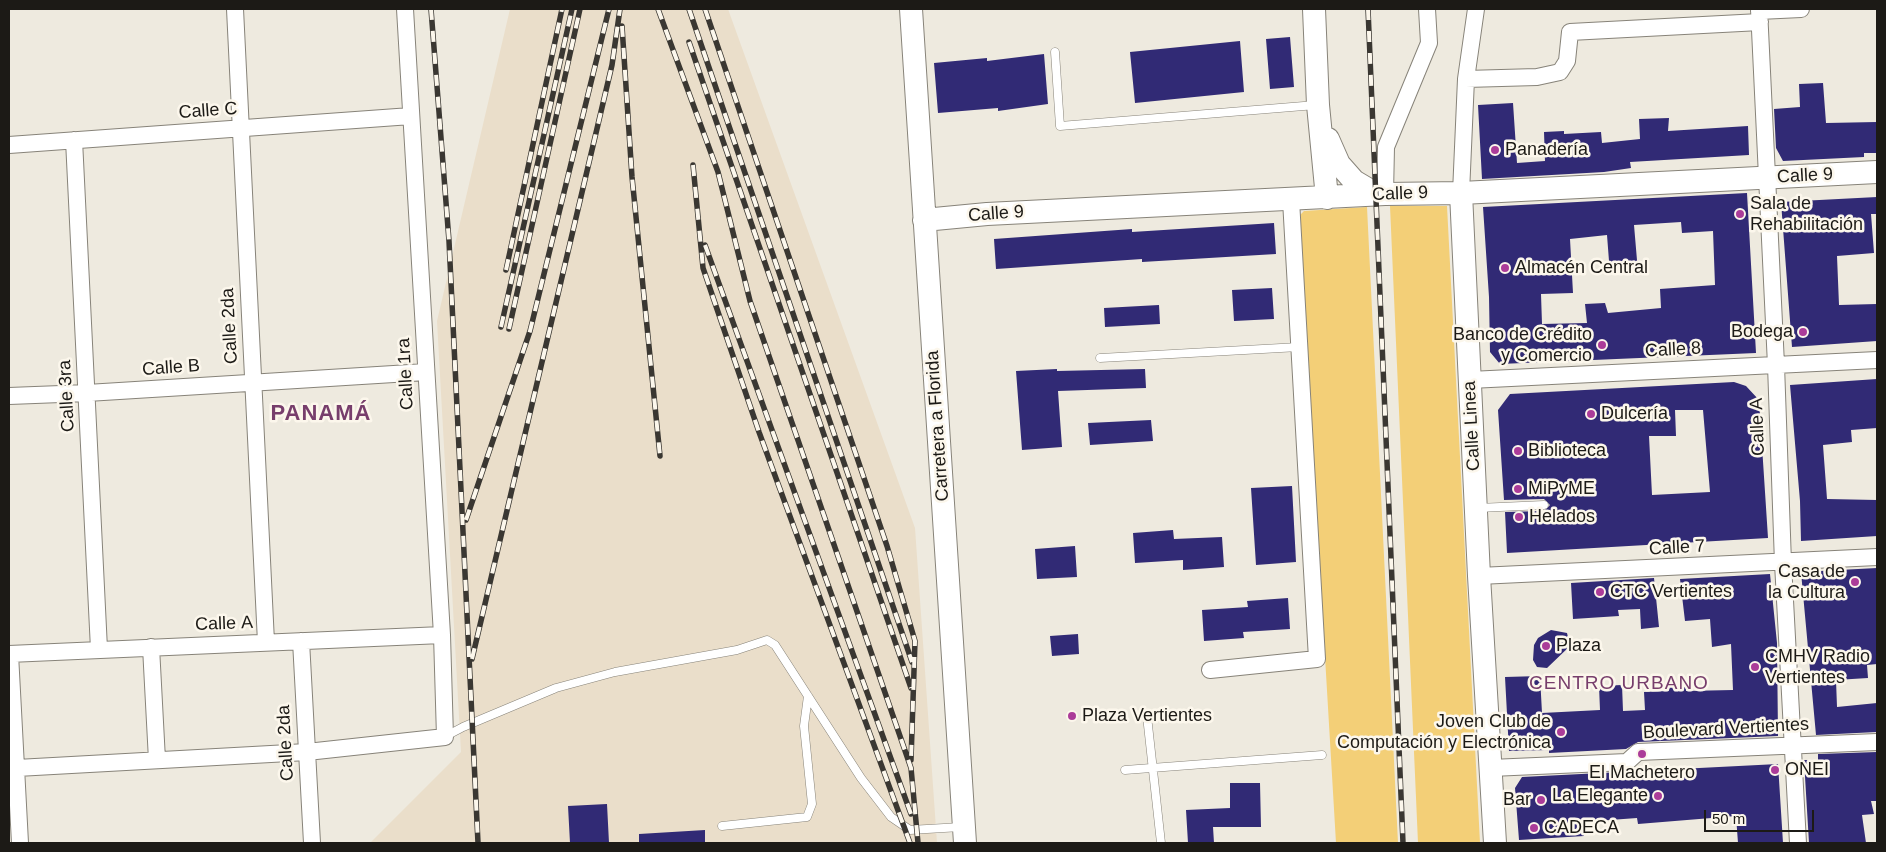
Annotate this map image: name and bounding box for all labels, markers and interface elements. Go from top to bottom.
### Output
street label: Calle C [178,98,238,124]
place label: Panadería [1505,139,1588,161]
marker: Panadería [1489,144,1501,156]
street label: Calle 9 [1776,164,1834,188]
street label: Calle 9 [1372,182,1428,206]
place label: Sala de Rehabilitación [1750,193,1863,235]
street label: Calle 9 [967,201,1025,227]
marker: Sala de Rehabilitación [1734,208,1746,220]
place label: Almacén Central [1515,257,1648,279]
marker: Almacén Central [1499,262,1511,274]
street label: Calle 2da [217,287,243,365]
place label: Bodega [1731,321,1793,343]
place label: Banco de Crédito y Comercio [1453,324,1592,366]
marker: Bodega [1797,326,1809,338]
street label: Calle 1ra [393,337,419,411]
street label: Calle 8 [1644,338,1702,362]
marker: Banco de Crédito y Comercio [1596,339,1608,351]
street label: Carretera a Florida [922,350,954,502]
street label: Calle B [141,355,201,381]
street label: Calle 3ra [54,359,80,433]
street label: Calle Linea [1459,380,1485,472]
street label: Calle A [1746,398,1770,456]
district label: PANAMÁ [270,401,372,427]
place label: Dulcería [1601,403,1668,425]
marker: Dulcería [1585,408,1597,420]
place label: Biblioteca [1528,440,1606,462]
marker: Biblioteca [1512,445,1524,457]
place label: MiPyME [1528,478,1595,500]
marker: MiPyME [1512,483,1524,495]
place label: Helados [1529,506,1595,528]
marker: Helados [1513,511,1525,523]
street label: Calle 7 [1648,536,1706,560]
place label: Casa de la Cultura [1768,561,1845,604]
marker: Casa de la Cultura [1849,576,1861,588]
place label: CTC Vertientes [1610,581,1732,603]
marker: CTC Vertientes [1594,586,1606,598]
street label: Calle A [195,612,253,636]
place label: Plaza [1556,635,1601,657]
marker: Plaza [1540,640,1552,652]
place label: CMHV Radio Vertientes [1765,646,1870,689]
marker: CMHV Radio Vertientes [1749,661,1761,673]
district label: CENTRO URBANO [1527,673,1711,695]
street label: Calle 2da [273,704,299,782]
place label: Plaza Vertientes [1082,705,1212,727]
marker: Plaza Vertientes [1066,710,1078,722]
place label: Joven Club de Computación y Electrónica [1337,711,1551,754]
street label: Boulevard Vertientes [1642,714,1810,744]
marker: Joven Club de Computación y Electrónica [1555,726,1567,738]
marker: El Machetero [1636,748,1648,760]
place label: ONEI [1785,759,1829,781]
place label: El Machetero [1589,762,1695,784]
marker: ONEI [1769,764,1781,776]
place label: La Elegante [1552,785,1648,807]
place label: Bar [1503,789,1531,811]
marker: La Elegante [1652,790,1664,802]
marker: Bar [1535,794,1547,806]
scale bar [1706,800,1816,832]
text: 50 m [1712,810,1745,827]
place label: CADECA [1544,817,1619,839]
marker: CADECA [1528,822,1540,834]

